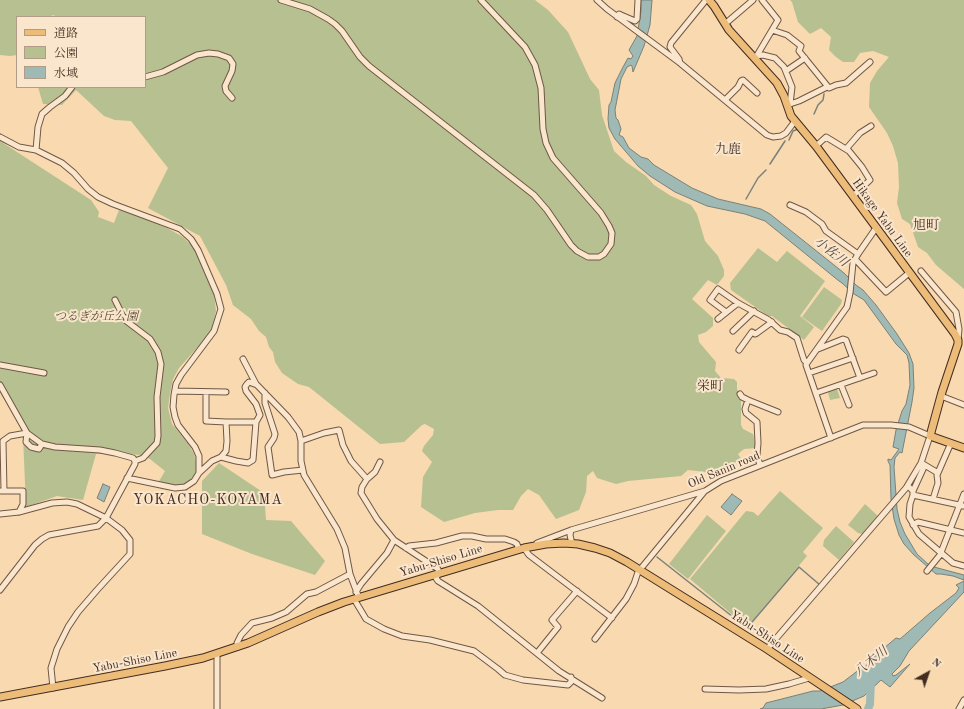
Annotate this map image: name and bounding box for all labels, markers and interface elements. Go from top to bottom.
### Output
legend [16,16,146,88]
text: 道路 [54,28,78,40]
text: 公園 [54,48,78,60]
text: 水域 [54,68,78,80]
district label: 九鹿 [715,142,741,158]
street label: Hikage Yabu Line [849,176,915,260]
district label: 旭町 [913,218,939,234]
water label: 小佐川 [811,234,851,270]
park label: つるぎが丘公園 [54,310,138,324]
district label: 栄町 [697,379,723,395]
street label: Old Sanin road [686,448,762,492]
district label: YOKACHO-KOYAMA [133,492,283,508]
street label: Yabu-Shiso Line [398,542,484,580]
street label: Yabu-Shiso Line [727,608,807,666]
water label: 八木川 [851,644,891,680]
street label: Yabu-Shiso Line [91,646,179,676]
north arrow [908,653,948,693]
text: N [929,657,943,670]

